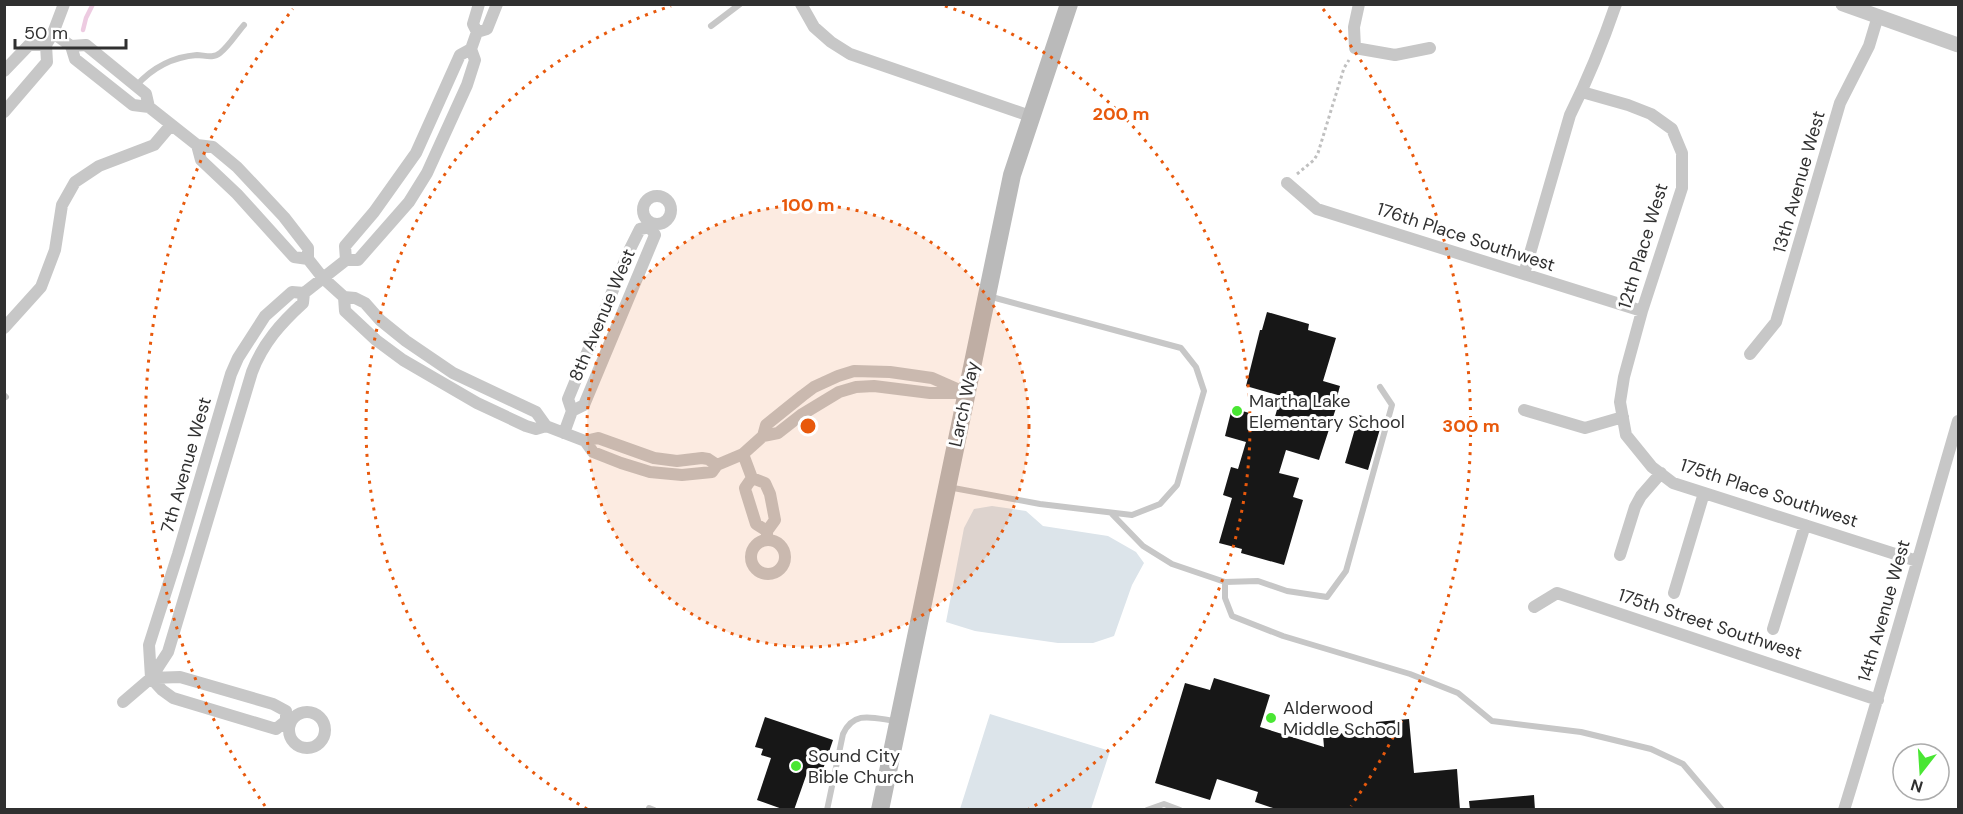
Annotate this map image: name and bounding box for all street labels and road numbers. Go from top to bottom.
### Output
street label: 13th Avenue West [1767,108,1831,256]
street label: 12th Place West [1612,180,1674,312]
street label: 176th Place Southwest [1374,197,1558,277]
street label: 8th Avenue West [563,245,641,385]
street label: Larch Way [943,359,985,449]
street label: 7th Avenue West [155,394,217,536]
street label: 175th Place Southwest [1677,453,1861,533]
street label: 14th Avenue West [1852,537,1916,685]
street label: 175th Street Southwest [1615,583,1805,665]

